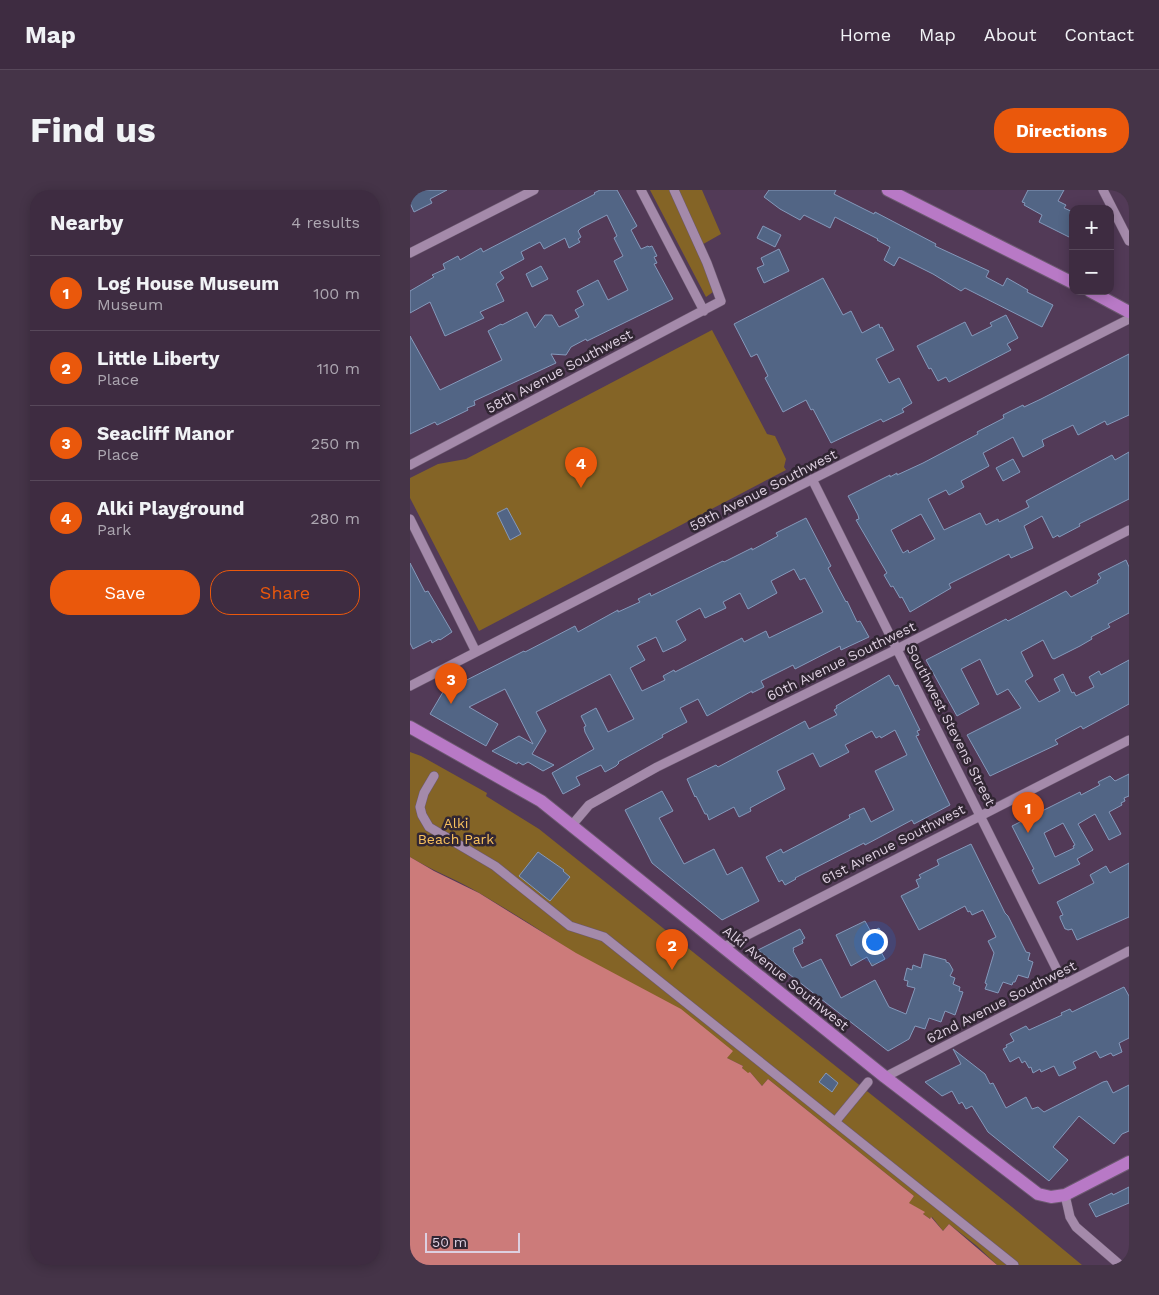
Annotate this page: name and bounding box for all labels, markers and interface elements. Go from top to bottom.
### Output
text: Map [25,21,76,49]
text: Home [840,24,891,45]
text: Map [919,24,956,45]
text: About [984,24,1036,45]
text: Contact [1064,24,1134,45]
button: Directions [994,108,1129,153]
text: Find us [30,109,156,151]
map controls [1069,205,1114,295]
button: + [1069,205,1114,250]
text: Nearby [50,210,123,235]
text: 4 results [291,213,360,232]
button: − [1069,250,1114,295]
text: Log House Museum [97,272,279,295]
text: 1 [63,284,69,303]
text: 100 m [313,284,360,303]
text: Museum [97,295,163,314]
street label: 58th Avenue Southwest [483,326,635,416]
text: Little Liberty [97,347,219,370]
text: 2 [61,359,71,378]
text: 110 m [317,359,360,378]
text: Place [97,370,139,389]
text: Seacliff Manor [97,422,234,445]
text: 3 [61,434,71,453]
text: 250 m [311,434,360,453]
text: Place [97,445,139,464]
street label: 59th Avenue Southwest [687,446,839,534]
pin: 4 [565,447,597,488]
text: Alki Playground [97,497,244,520]
text: 4 [61,509,71,528]
text: 280 m [310,509,360,528]
text: Park [97,520,131,539]
button: Save [50,570,200,615]
button: Share [210,570,360,615]
street label: 60th Avenue Southwest [764,618,918,704]
street label: Southwest Stevens Street [903,642,999,809]
pin: 3 [435,663,467,704]
pin: 1 [1012,792,1044,833]
street label: 61st Avenue Southwest [819,801,968,887]
park label: Alki Beach Park [418,815,494,847]
street label: Alki Avenue Southwest [720,922,852,1034]
pin: 2 [656,929,688,970]
your location [862,929,888,955]
street label: 62nd Avenue Southwest [923,957,1079,1047]
scale bar [425,1230,520,1253]
text: 50 m [432,1234,467,1250]

